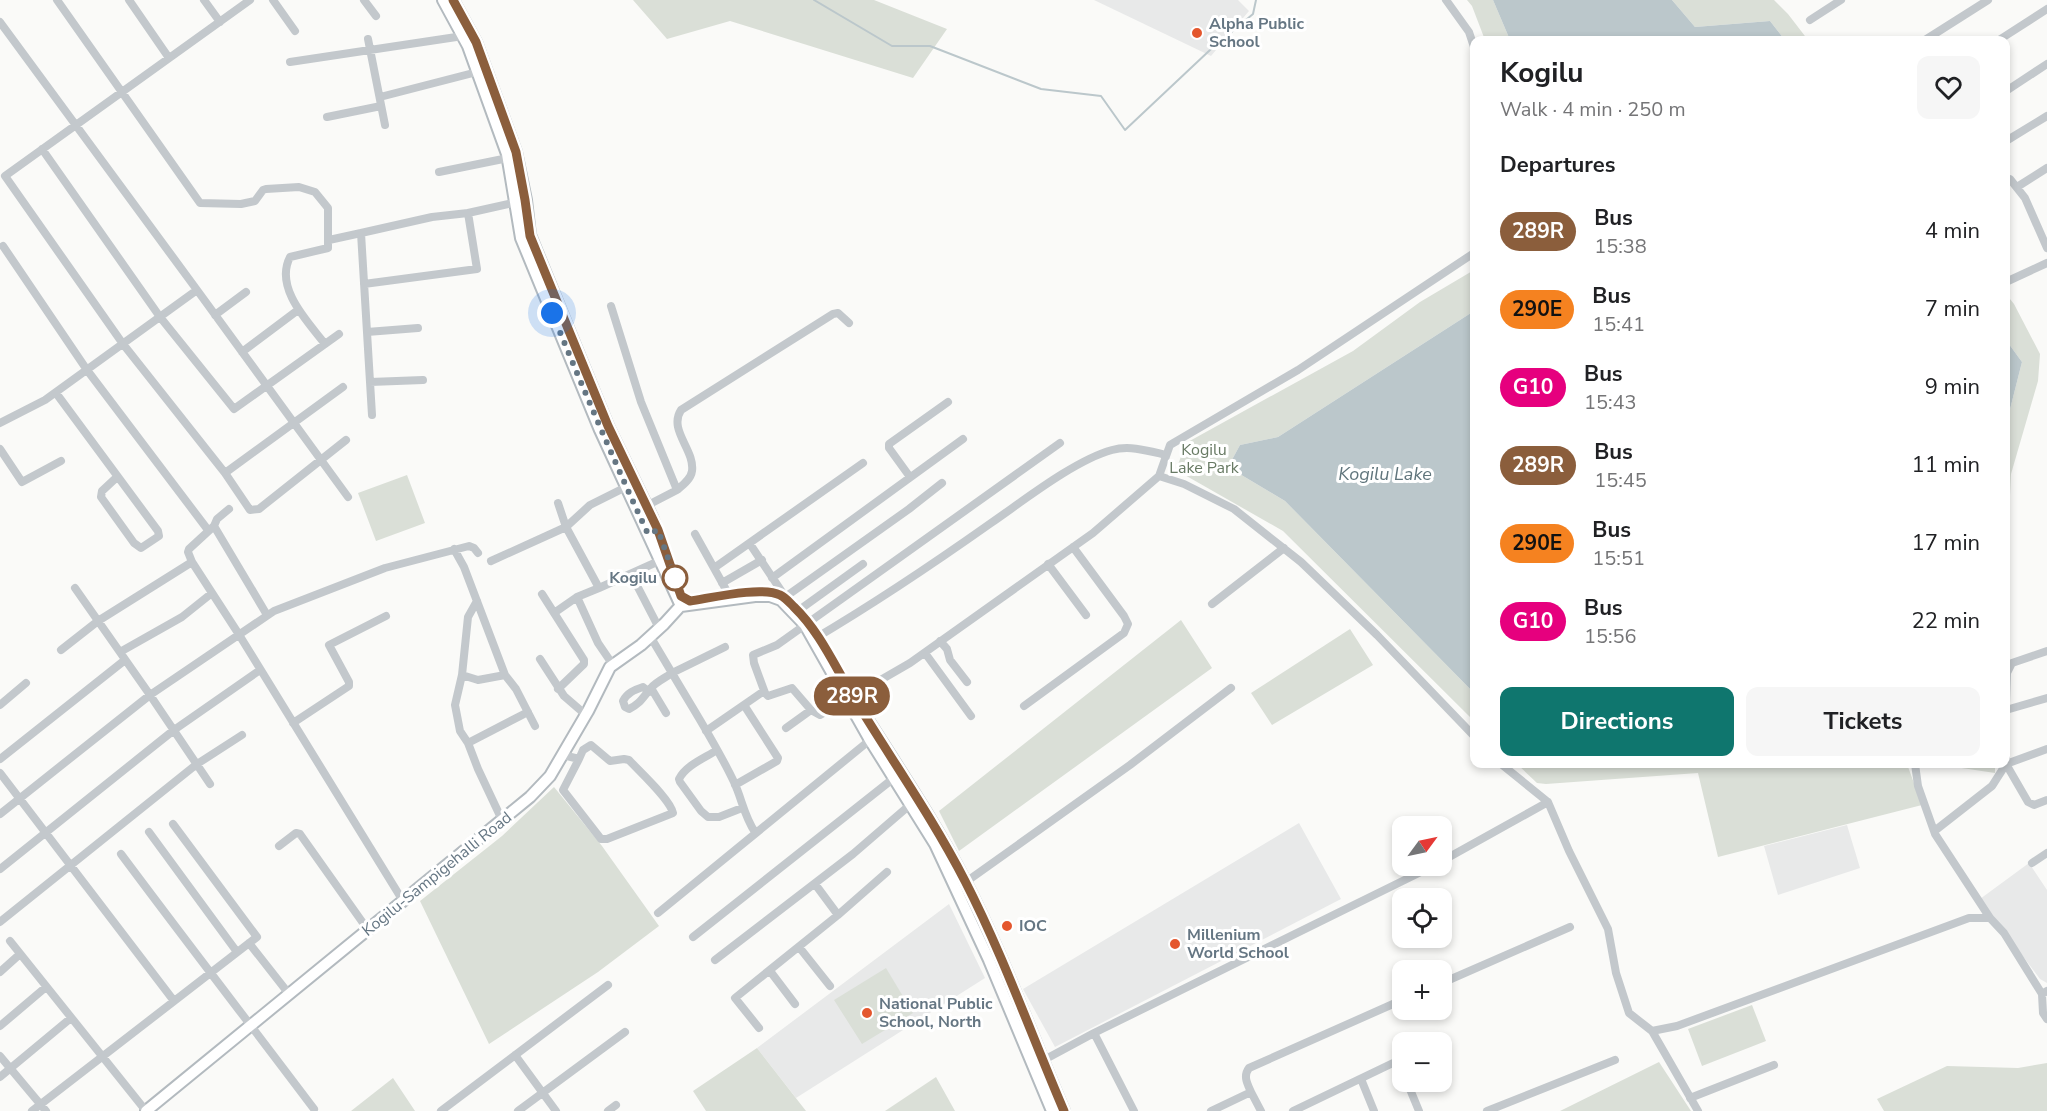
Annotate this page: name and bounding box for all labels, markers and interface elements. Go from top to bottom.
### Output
place label: Alpha Public School [1209,13,1304,53]
marker: Alpha Public School [1190,26,1204,40]
text: Kogilu [1500,54,1584,92]
button: heart [1917,56,1980,119]
text: Walk · 4 min · 250 m [1500,96,1686,123]
text: Departures [1500,150,1615,180]
text: Bus [1594,203,1633,233]
text: 4 min [1925,216,1980,246]
text: 289R [1512,217,1564,245]
text: 15:38 [1594,233,1647,260]
text: Bus [1592,281,1631,311]
text: 7 min [1925,294,1980,324]
text: 290E [1512,295,1562,323]
your location [537,298,567,328]
text: 15:41 [1592,311,1645,338]
text: Bus [1584,359,1623,389]
text: 9 min [1925,372,1980,402]
text: G10 [1513,373,1553,401]
text: 15:43 [1584,389,1637,416]
text: Bus [1594,437,1633,467]
park label: Kogilu Lake Park [1169,439,1240,479]
text: 11 min [1912,450,1980,480]
text: 289R [1512,451,1564,479]
water label: Kogilu Lake [1338,462,1432,486]
text: 15:45 [1594,467,1647,494]
text: Bus [1592,515,1631,545]
text: 17 min [1912,528,1980,558]
text: 290E [1512,529,1562,557]
text: 15:51 [1592,545,1645,572]
marker: Kogilu [662,565,688,591]
place label: Kogilu [609,567,657,589]
text: Bus [1584,593,1623,623]
text: 22 min [1912,606,1980,636]
text: G10 [1513,607,1553,635]
text: 15:56 [1584,623,1637,650]
line badge: 289R [810,676,894,716]
text: 289R [826,682,878,710]
button: Directions [1500,687,1734,756]
button: Tickets [1746,687,1980,756]
street label: Kogilu-Sampigehalli Road [357,807,517,941]
north arrow [1392,816,1452,876]
map controls [1392,816,1452,1092]
button: locate [1392,888,1452,948]
place label: IOC [1019,915,1047,937]
marker: IOC [1000,919,1014,933]
place label: Millenium World School [1187,924,1289,964]
marker: Millenium World School [1168,937,1182,951]
button: + [1392,960,1452,1020]
place label: National Public School, North [879,993,993,1033]
marker: National Public School, North [860,1006,874,1020]
button: − [1392,1032,1452,1092]

